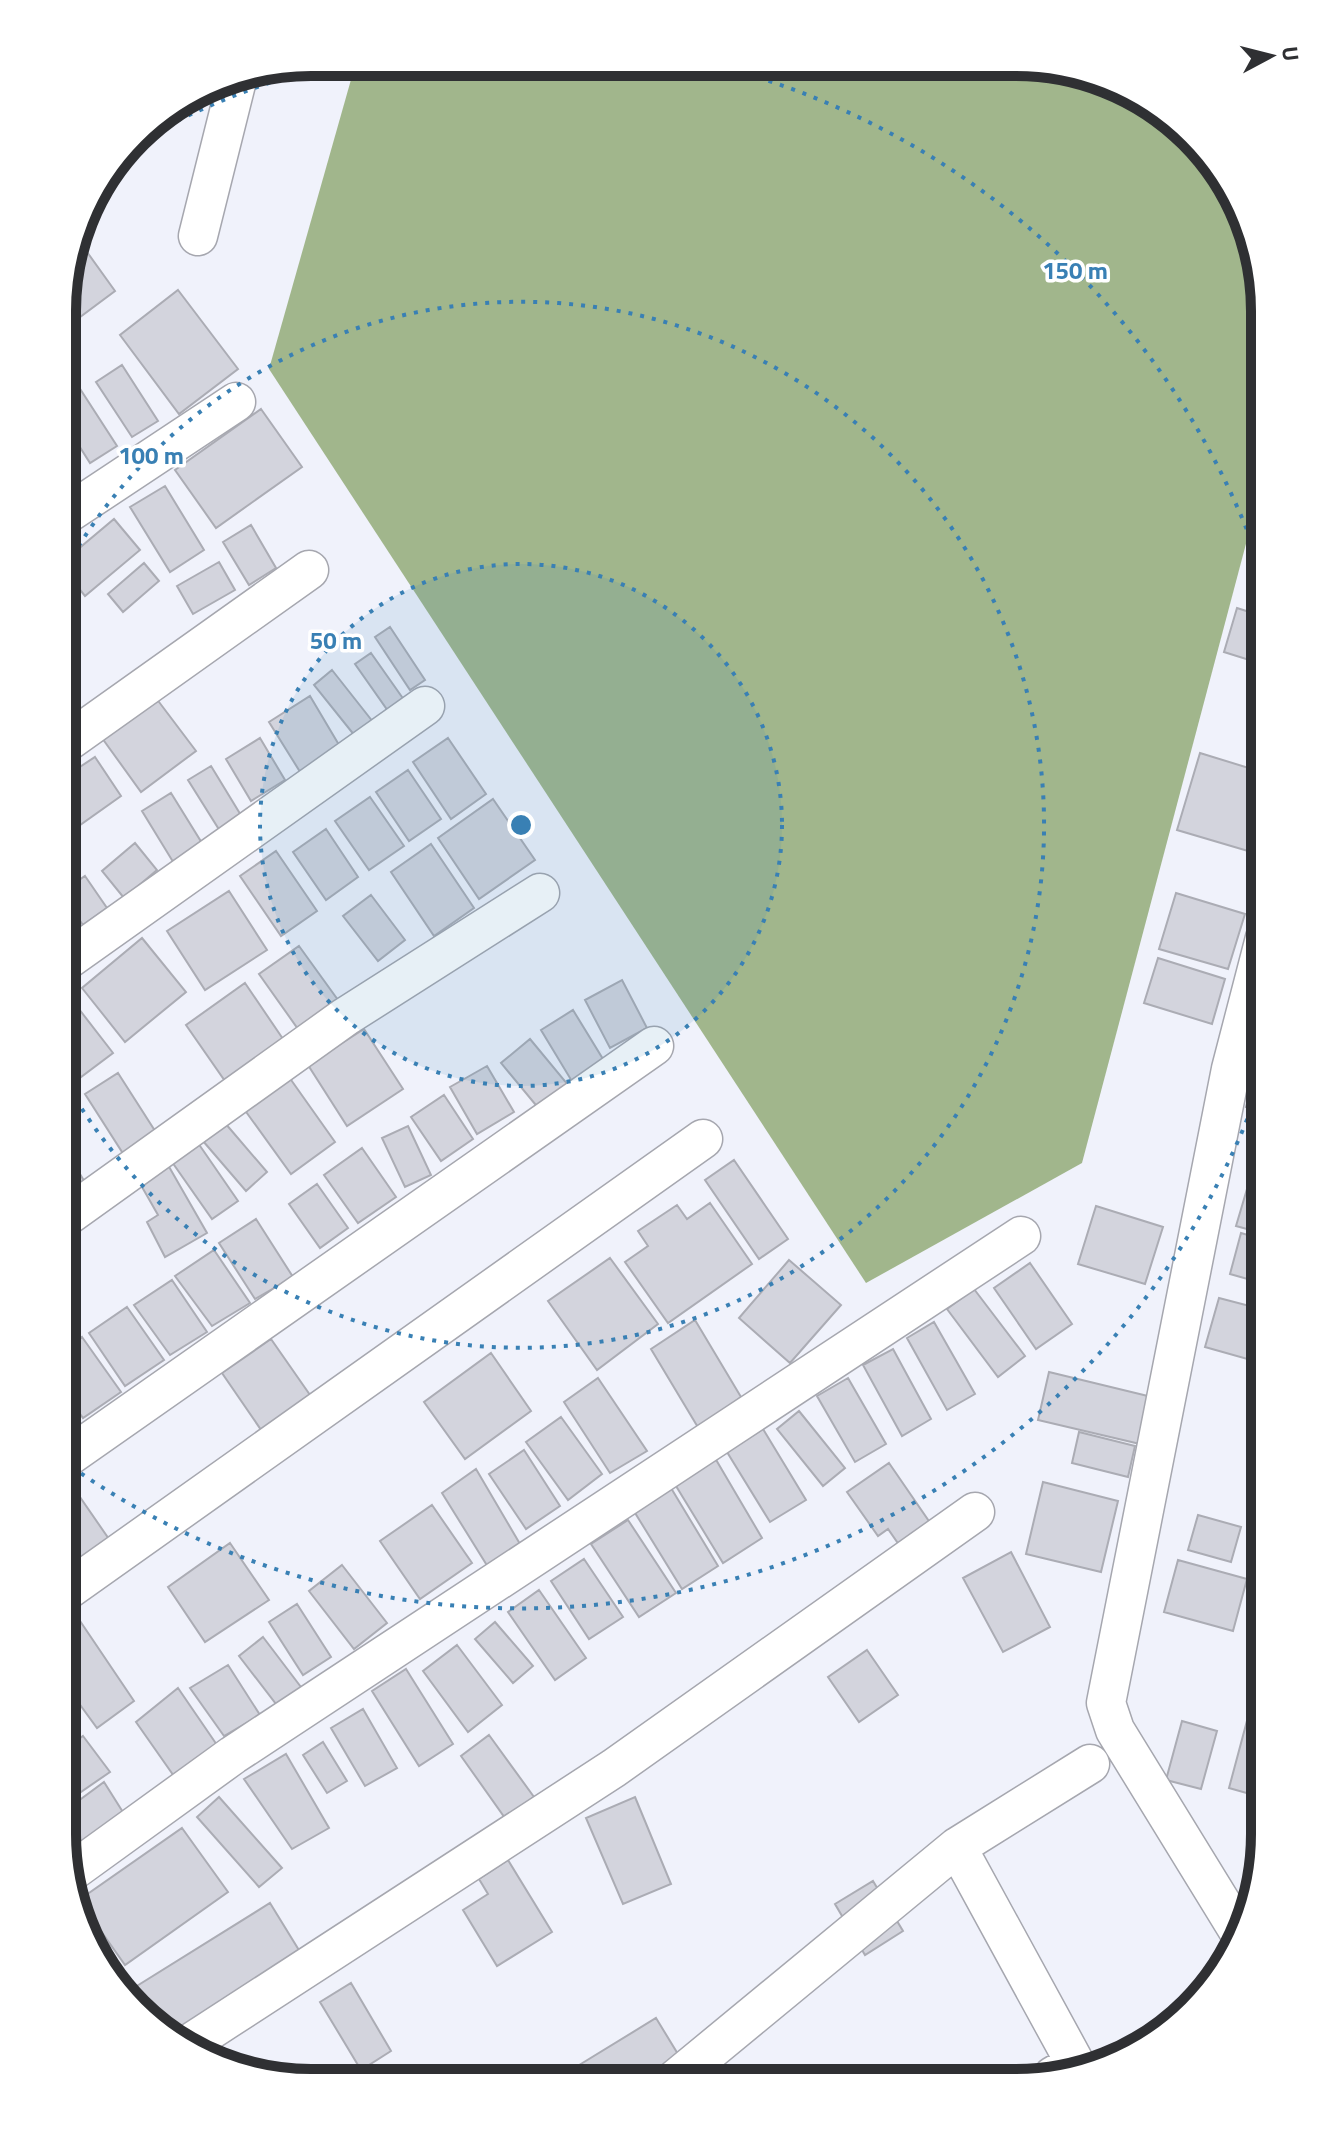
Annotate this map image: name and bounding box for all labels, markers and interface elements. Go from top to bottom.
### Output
north arrow [1231,16,1311,96]
text: U [1273,44,1309,63]
text: 150 m [1042,252,1108,288]
text: 100 m [118,437,184,473]
text: 50 m [310,622,362,658]
centre of rings [507,811,535,839]

